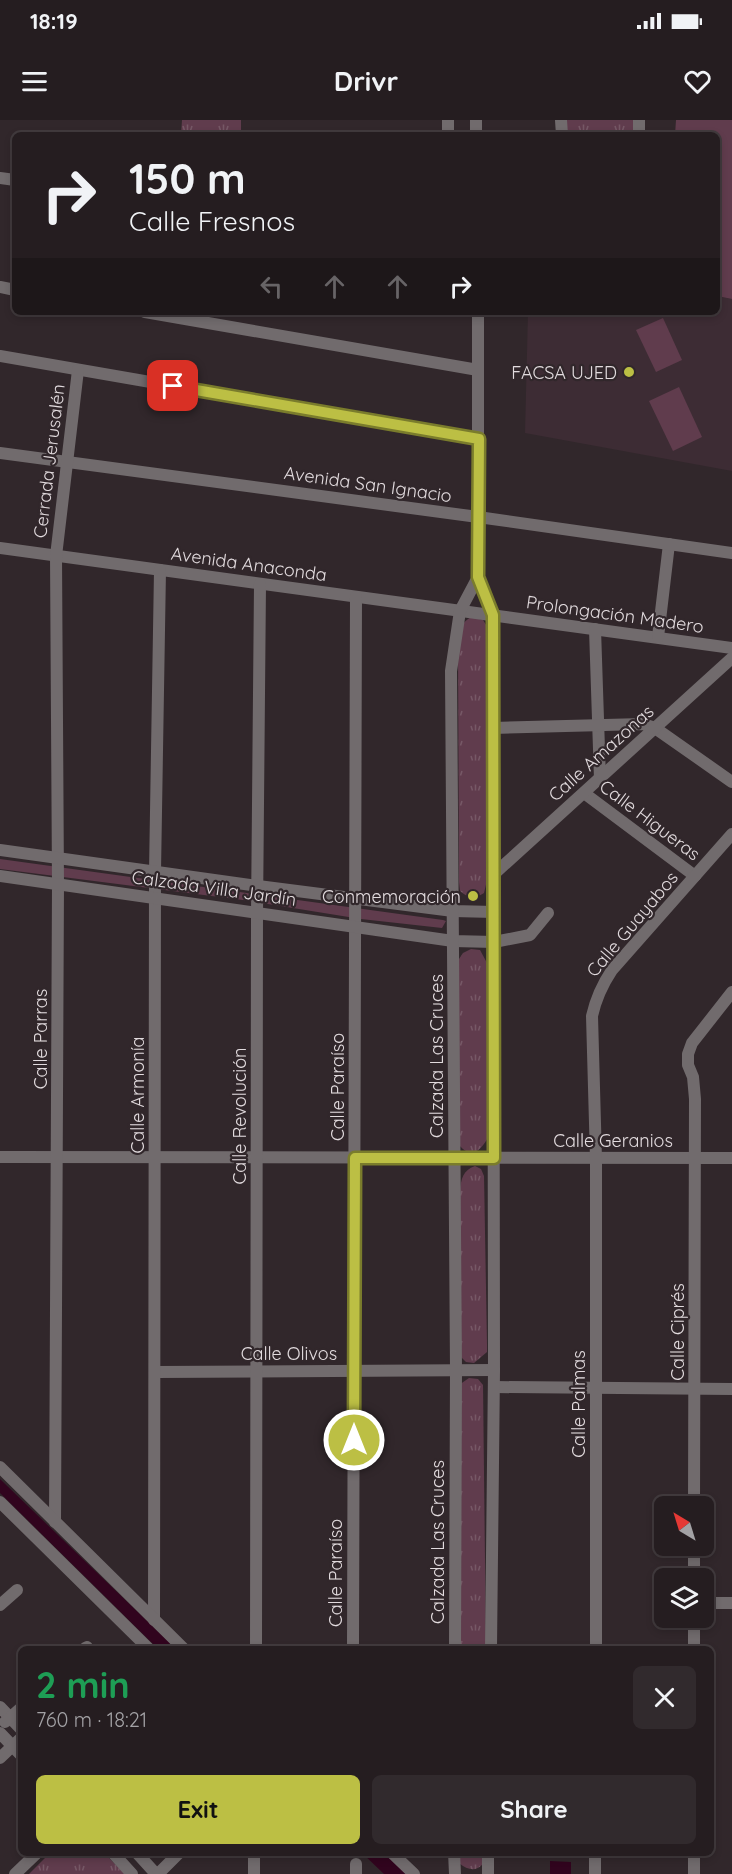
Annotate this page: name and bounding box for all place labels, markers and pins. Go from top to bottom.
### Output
pin [147,360,198,411]
place label: FACSA UJED [511,361,617,384]
marker: FACSA UJED [622,365,636,379]
place label: Conmemoración [322,885,461,908]
marker: Conmemoración [466,889,480,903]

